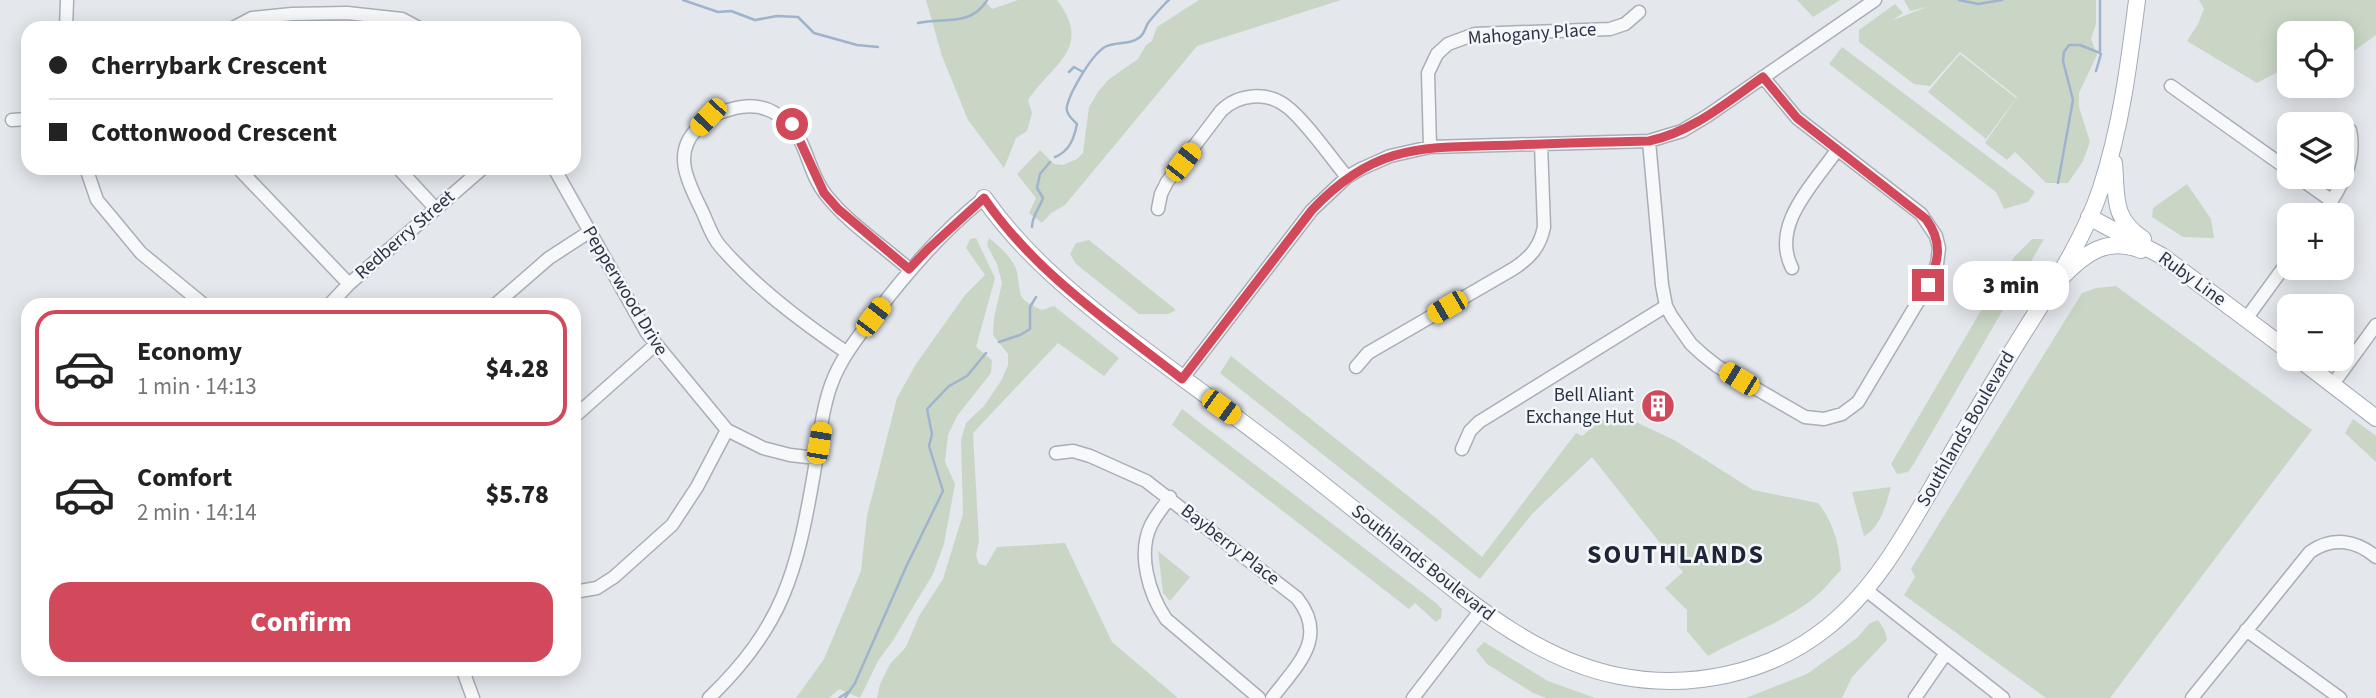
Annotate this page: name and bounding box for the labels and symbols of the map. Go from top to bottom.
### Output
street label: Mahogany Place [1467,16,1597,52]
car [686,94,731,140]
route start [776,108,808,140]
car [1162,139,1205,185]
street label: Redberry Street [349,184,461,286]
street label: Pepperwood Drive [576,221,674,361]
street label: Ruby Line [2153,245,2231,313]
callout: 3 min [1952,260,2068,310]
route end [1912,269,1944,301]
car [1424,287,1471,327]
car [852,294,895,340]
street label: Southlands Boulevard [1910,346,2022,512]
car [1716,359,1763,399]
place label: Bell Aliant Exchange Hut [1526,382,1635,431]
car [1198,386,1245,428]
building icon: Bell Aliant Exchange Hut [1639,387,1677,425]
car [806,420,833,466]
street label: Bayberry Place [1175,498,1285,592]
street label: Southlands Boulevard [1345,498,1501,628]
district label: SOUTHLANDS [1587,536,1765,573]

